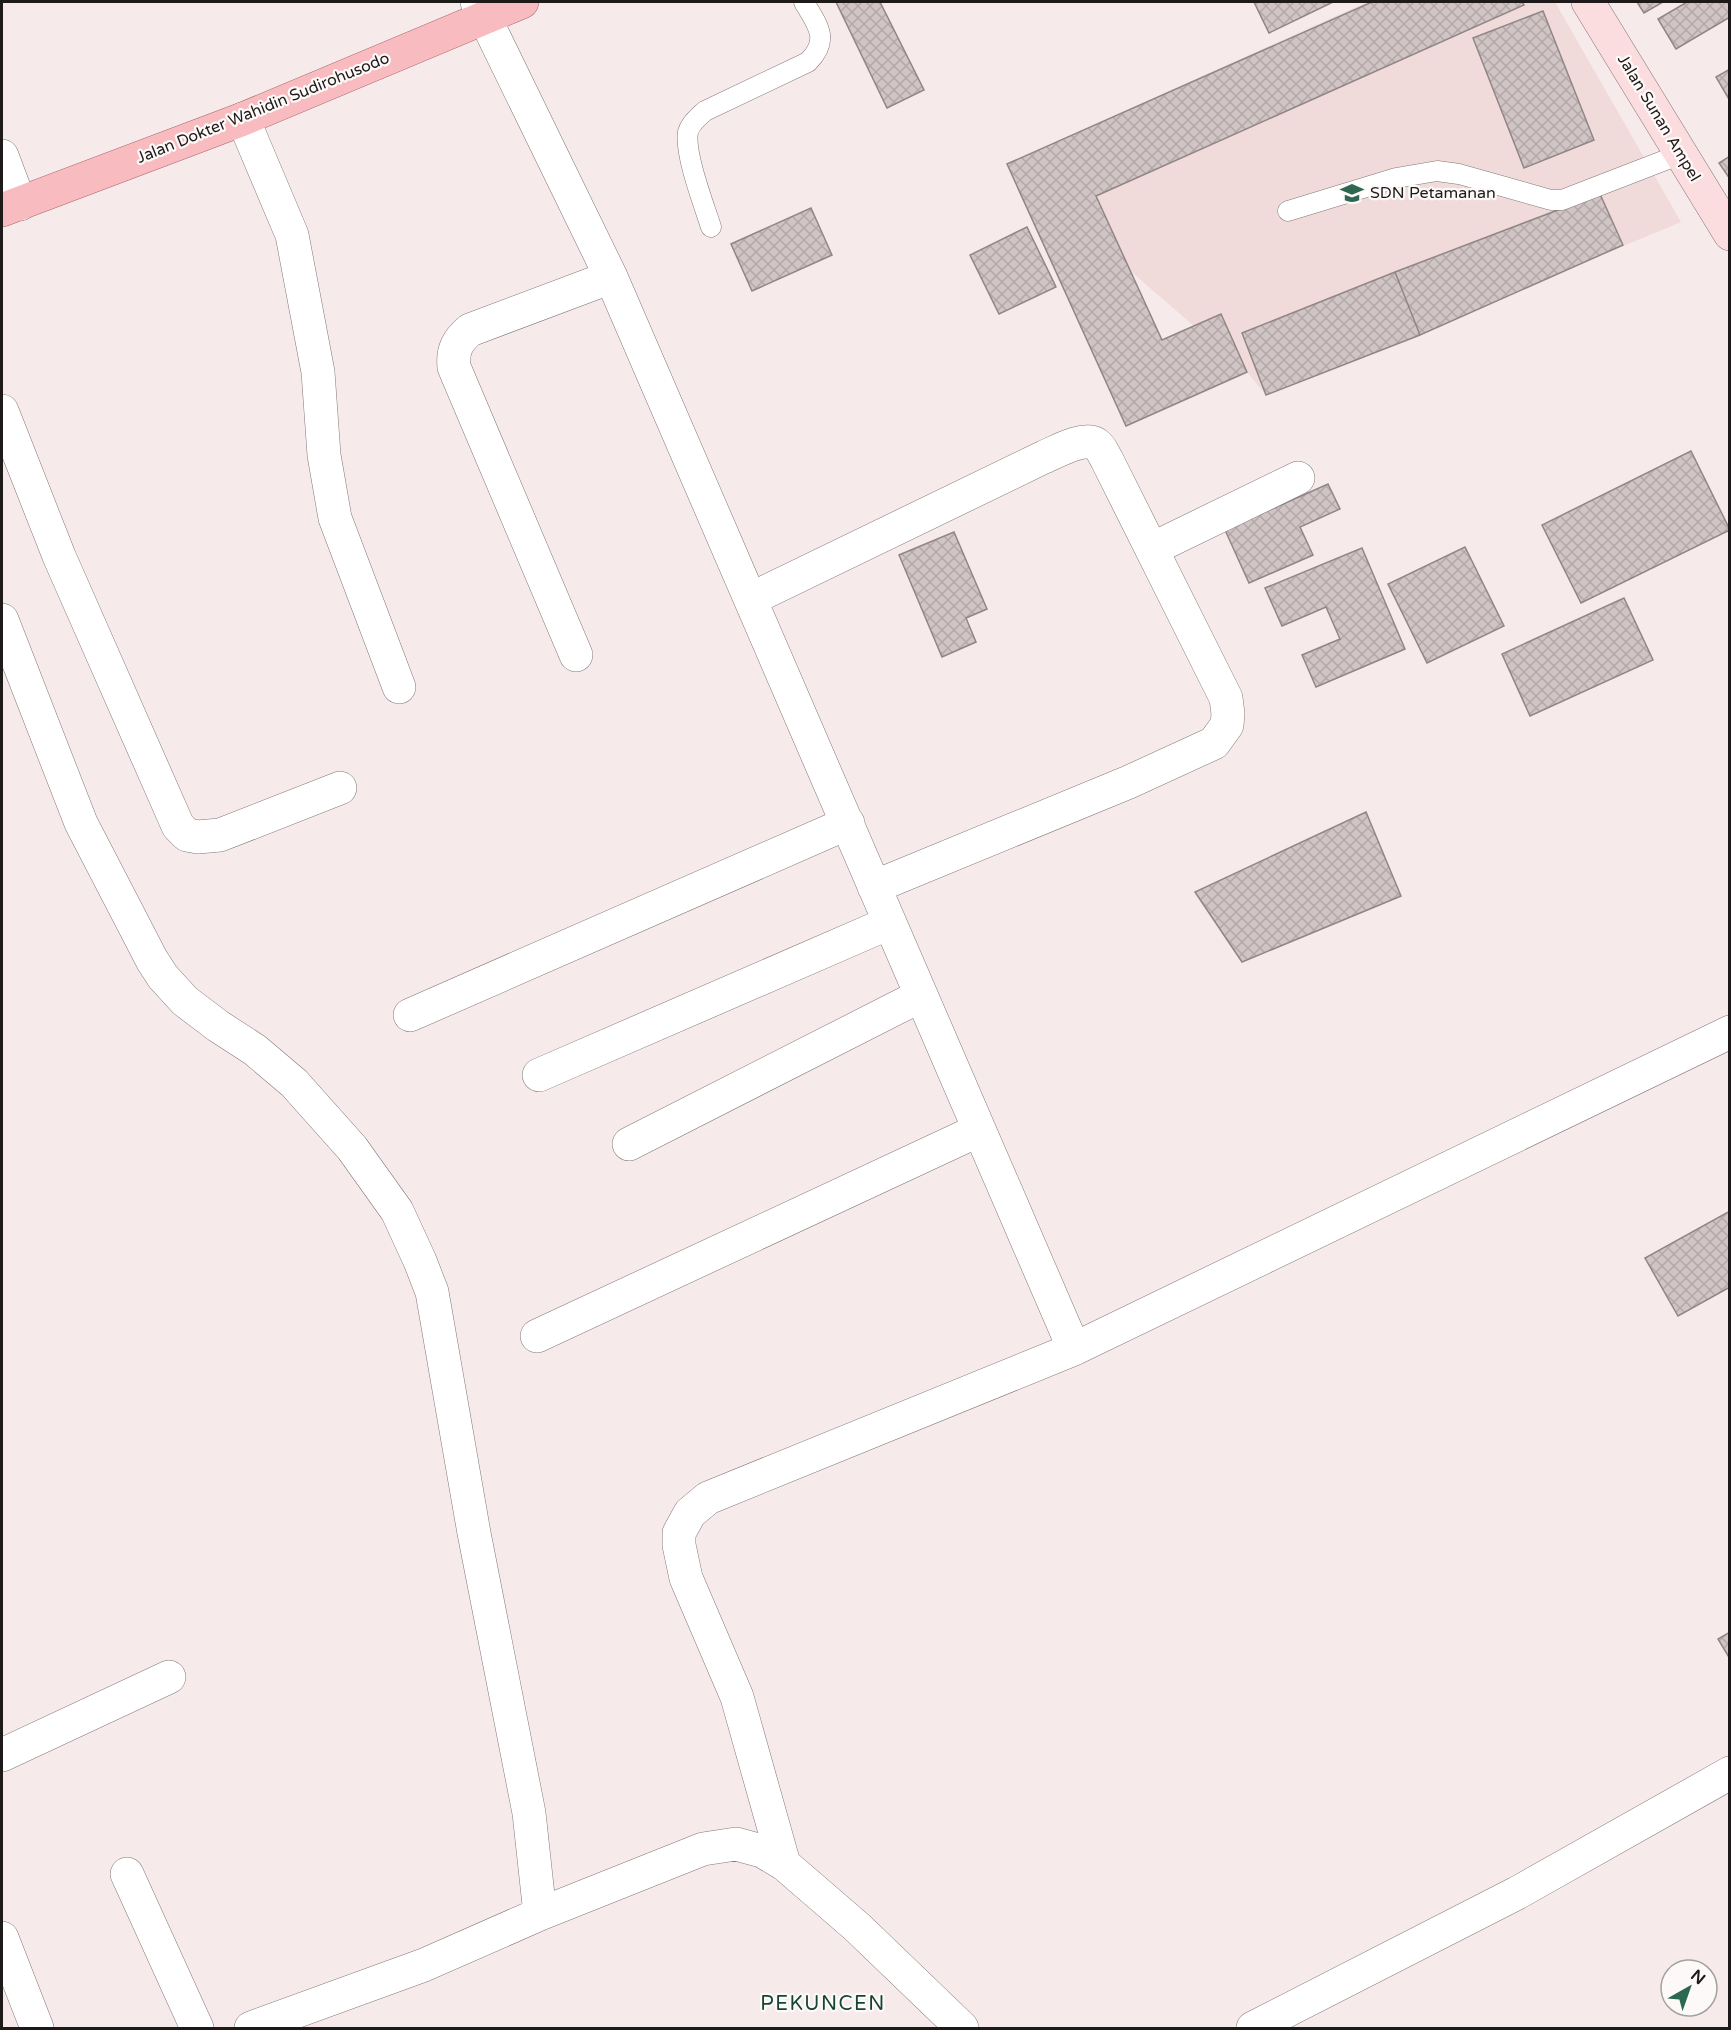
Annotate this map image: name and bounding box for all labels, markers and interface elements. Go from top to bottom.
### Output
street label: Jalan Dokter Wahidin Sudirohusodo [134,48,392,168]
street label: Jalan Sunan Ampel [1613,51,1705,185]
school or university icon: SDN Petamanan [1339,180,1365,206]
place label: SDN Petamanan [1370,183,1496,203]
north arrow [1659,1958,1719,2018]
text: N [1687,1965,1709,1989]
district label: PEKUNCEN [760,1992,886,2016]

